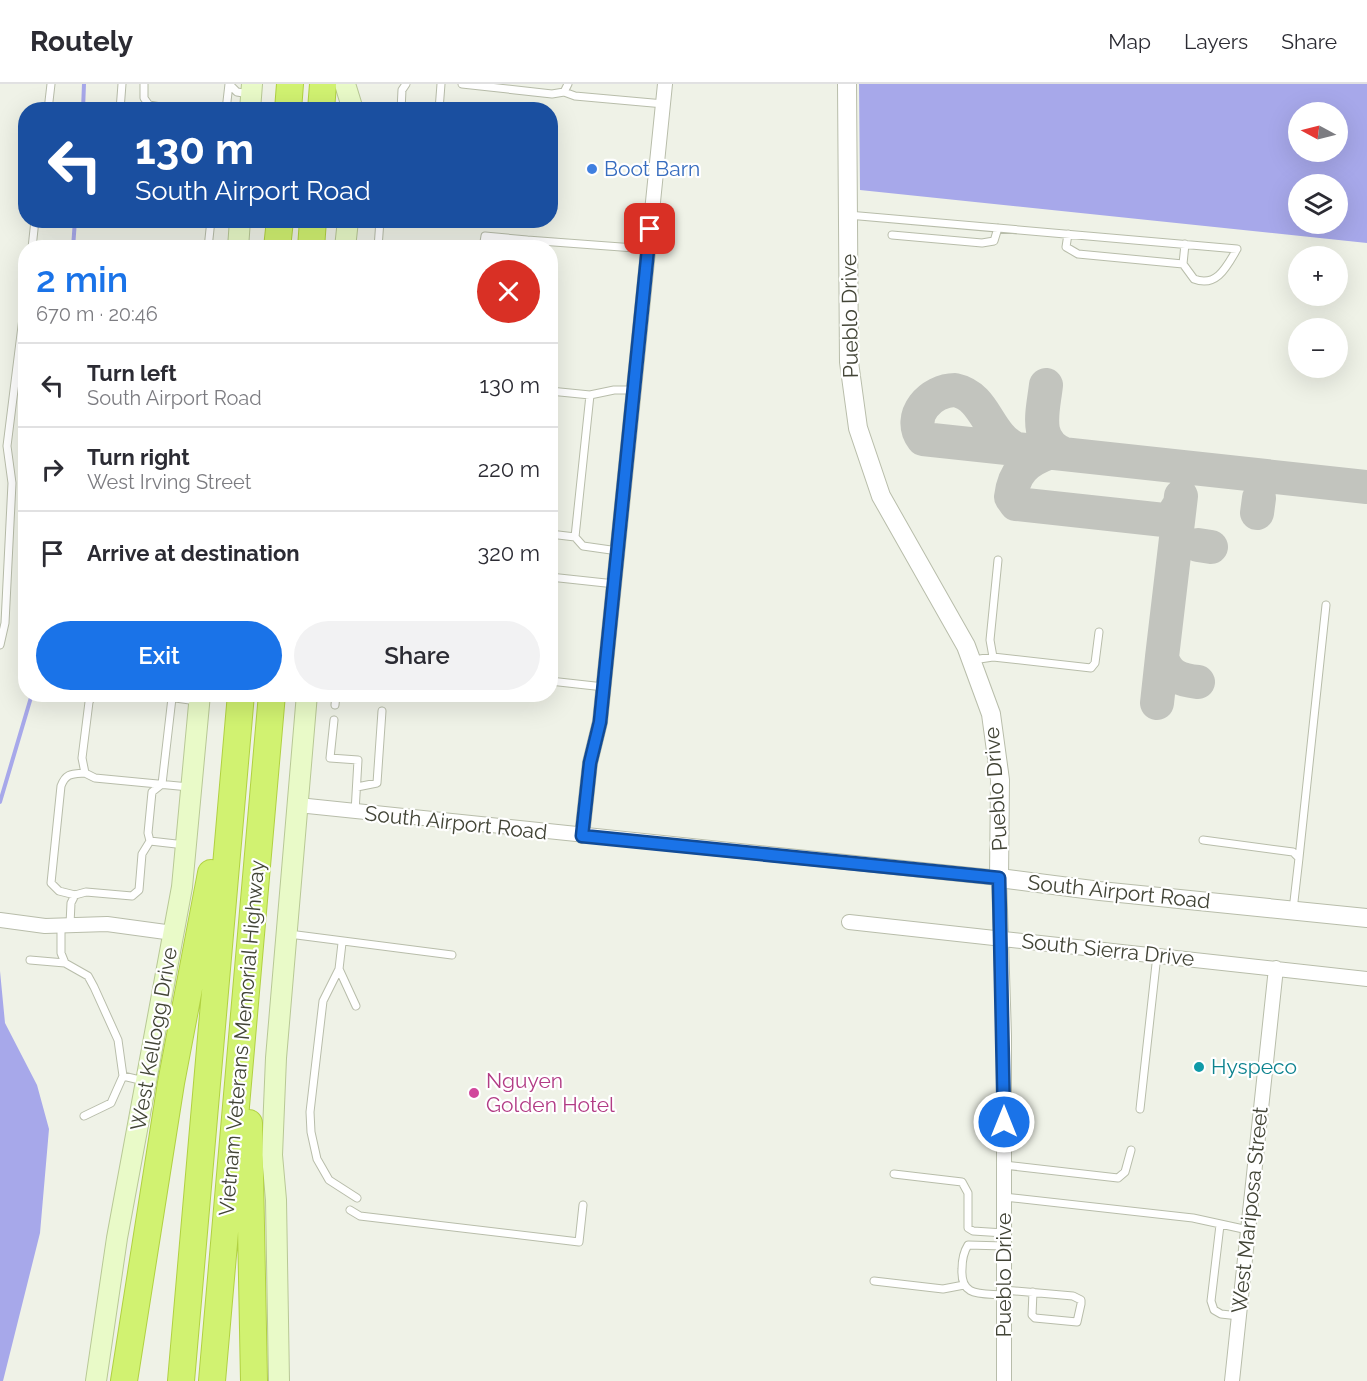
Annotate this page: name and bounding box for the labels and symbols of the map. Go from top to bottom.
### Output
north arrow [1288,102,1348,162]
place label: Boot Barn [604,156,700,181]
marker: Boot Barn [585,162,599,176]
pin [624,203,675,254]
street label: Pueblo Drive [836,254,863,378]
street label: Pueblo Drive [979,726,1012,852]
street label: South Airport Road [364,800,549,845]
street label: Vietnam Veterans Memorial Highway [213,859,270,1217]
street label: South Airport Road [1027,869,1212,914]
street label: South Sierra Drive [1020,928,1196,971]
street label: West Kellogg Drive [125,945,182,1133]
place label: Hyspeco [1211,1054,1297,1079]
marker: Hyspeco [1192,1060,1206,1074]
place label: Nguyen Golden Hotel [486,1068,615,1117]
marker: Nguyen Golden Hotel [467,1086,481,1100]
position arrow [972,1090,1036,1154]
street label: West Mariposa Street [1226,1105,1273,1315]
street label: Pueblo Drive [991,1213,1016,1337]

